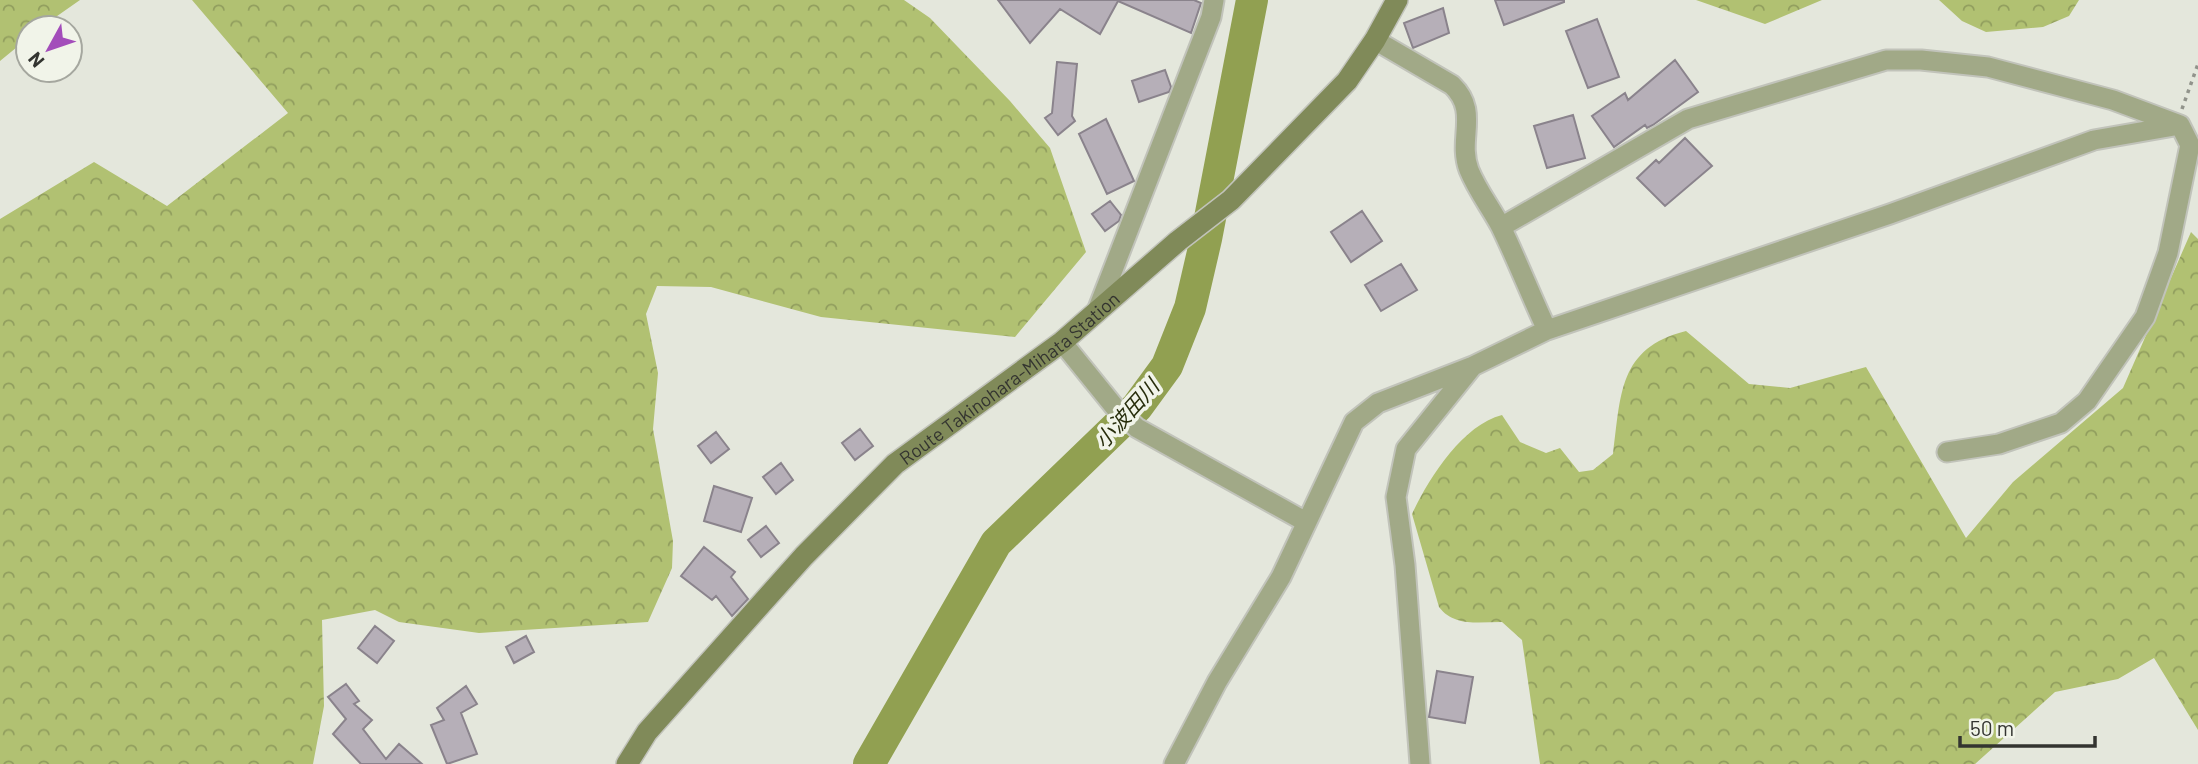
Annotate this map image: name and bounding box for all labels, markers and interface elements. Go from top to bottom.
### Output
north arrow [14,14,84,84]
text: N [23,48,48,72]
street label: Route Takinohara-Mihata Station [894,286,1124,469]
water label: 小波田川 [1089,372,1165,453]
scale bar [1960,704,2095,748]
text: 50 m [1970,715,2014,740]

